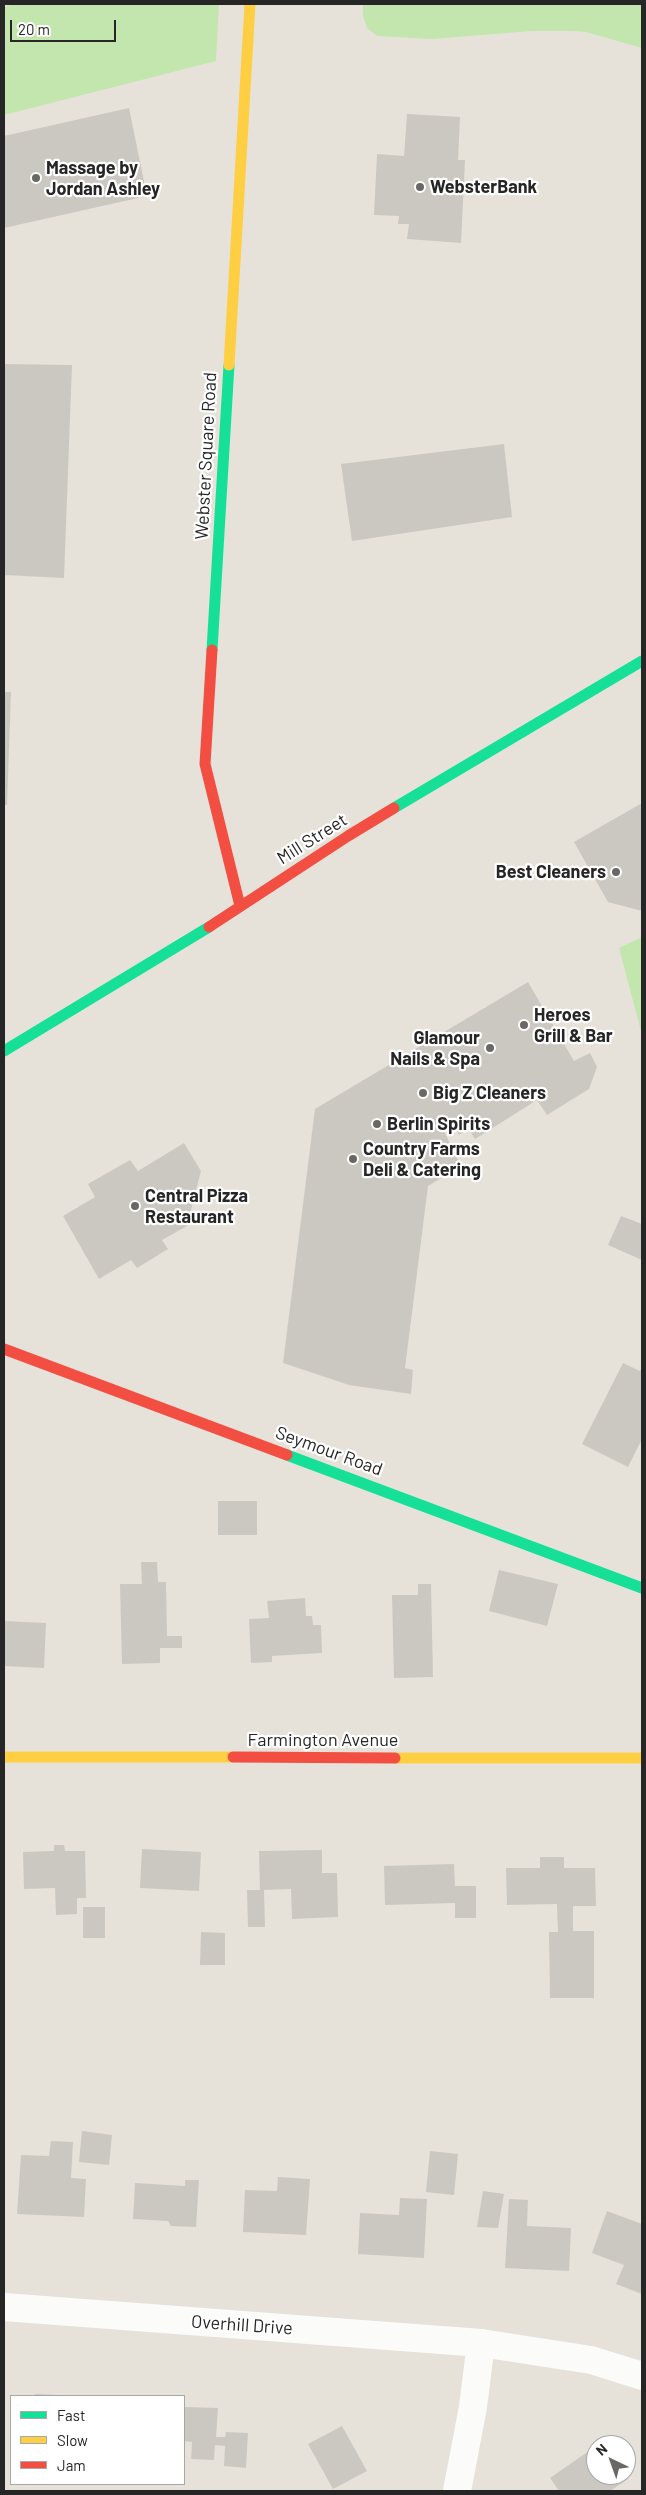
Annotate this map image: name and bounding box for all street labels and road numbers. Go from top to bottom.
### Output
street label: Webster Square Road [191,372,221,540]
street label: Mill Street [273,809,351,869]
street label: Seymour Road [273,1422,385,1480]
street label: Farmington Avenue [248,1729,398,1751]
street label: Overhill Drive [190,2311,294,2339]

